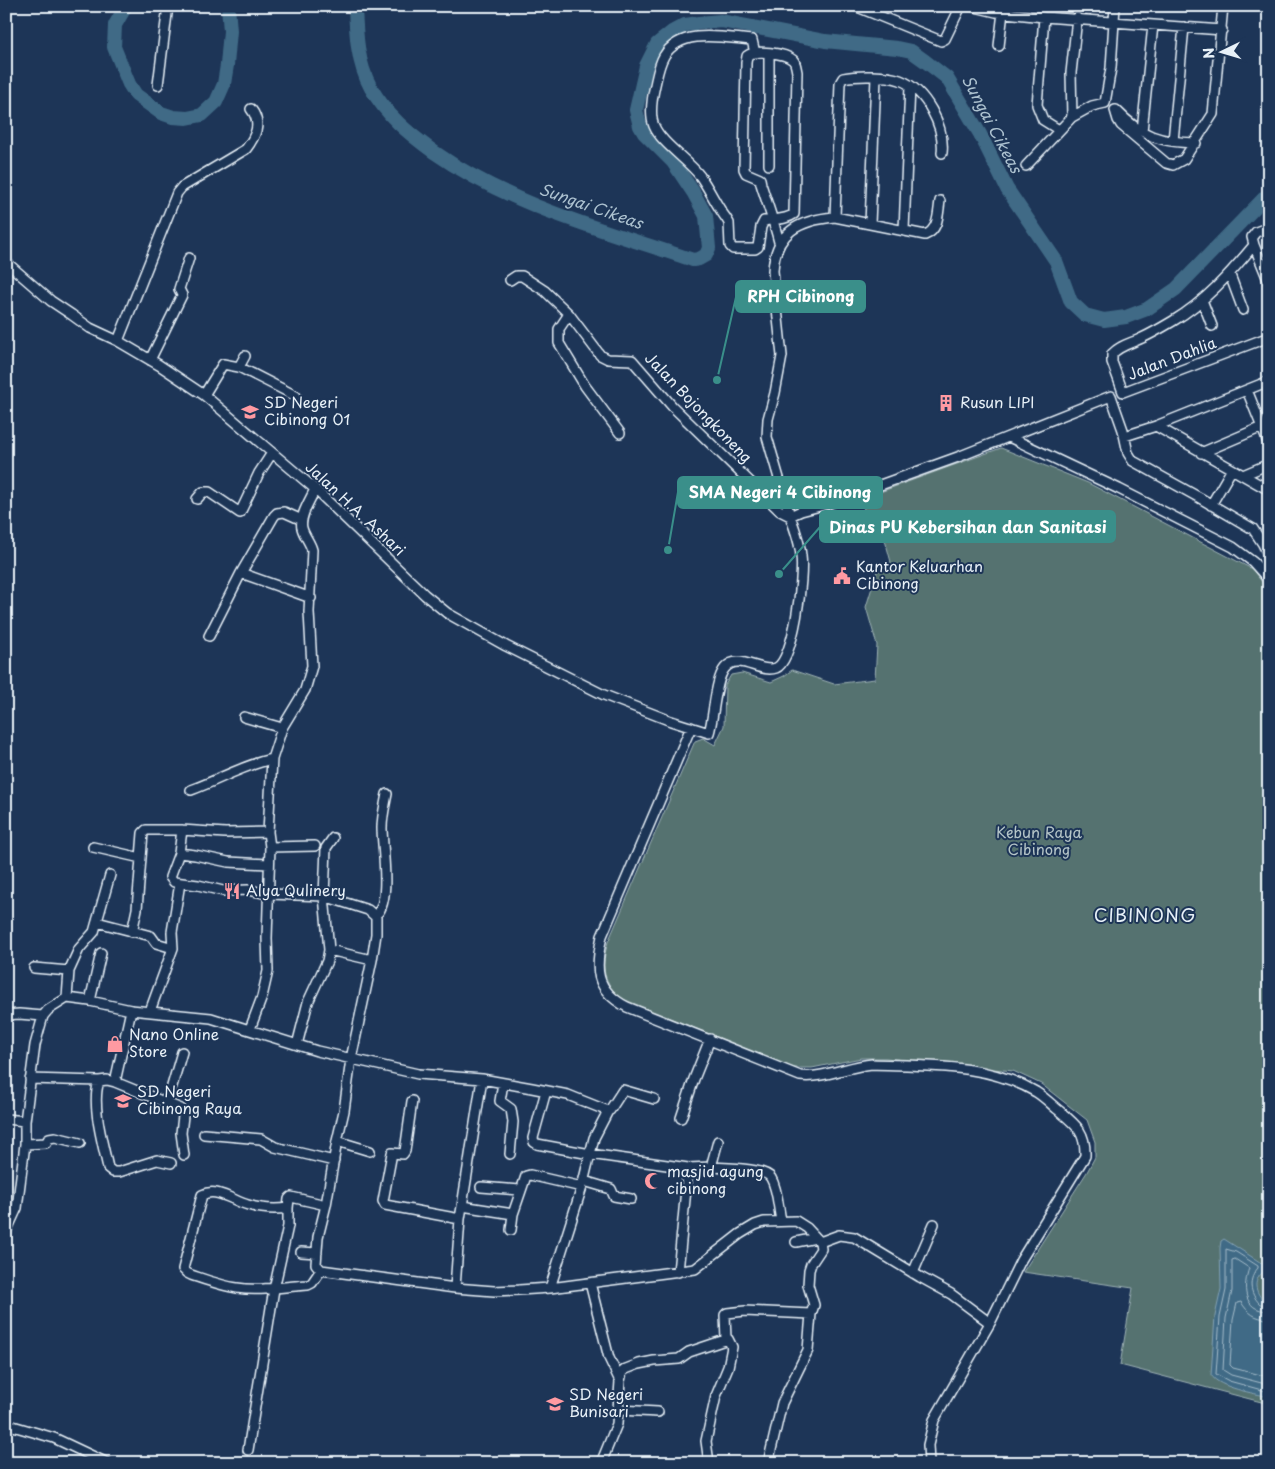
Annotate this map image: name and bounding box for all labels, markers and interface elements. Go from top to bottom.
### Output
north arrow [1198,28,1248,78]
text: N [1198,47,1219,60]
water label: Sungai Cikeas [957,70,1030,178]
water label: Sungai Cikeas [536,176,648,235]
callout: RPH Cibinong [736,281,865,312]
text: RPH Cibinong [747,283,855,307]
street label: Jalan Dahlia [1124,330,1219,385]
street label: Jalan Bojongkoneng [640,347,758,467]
place label: SD Negeri Cibinong 01 [264,390,350,430]
place label: Rusun LIPI [960,390,1035,413]
building icon: Rusun LIPI [936,393,956,413]
school or university icon: SD Negeri Cibinong 01 [240,402,260,422]
street label: Jalan H.A. Ashari [301,455,411,561]
callout: SMA Negeri 4 Cibinong [678,477,882,508]
text: SMA Negeri 4 Cibinong [689,479,871,503]
callout: Dinas PU Kebersihan dan Sanitasi [820,511,1115,542]
text: Dinas PU Kebersihan dan Sanitasi [829,514,1107,538]
place label: Kantor Keluarhan Cibinong [856,554,983,594]
public building icon: Kantor Keluarhan Cibinong [832,566,852,586]
park label: Kebun Raya Cibinong [996,820,1082,860]
place label: Alya Qulinery [246,878,346,901]
restaurant icon: Alya Qulinery [222,881,242,901]
district label: CIBINONG [1094,901,1196,928]
place label: Nano Online Store [129,1022,219,1062]
shop icon: Nano Online Store [105,1034,125,1054]
place label: SD Negeri Cibinong Raya [137,1079,242,1119]
school or university icon: SD Negeri Cibinong Raya [113,1091,133,1111]
place label: masjid agung cibinong [667,1159,764,1199]
mosque icon: masjid agung cibinong [643,1171,663,1191]
place label: SD Negeri Bunisari [569,1382,643,1422]
school or university icon: SD Negeri Bunisari [545,1394,565,1414]

